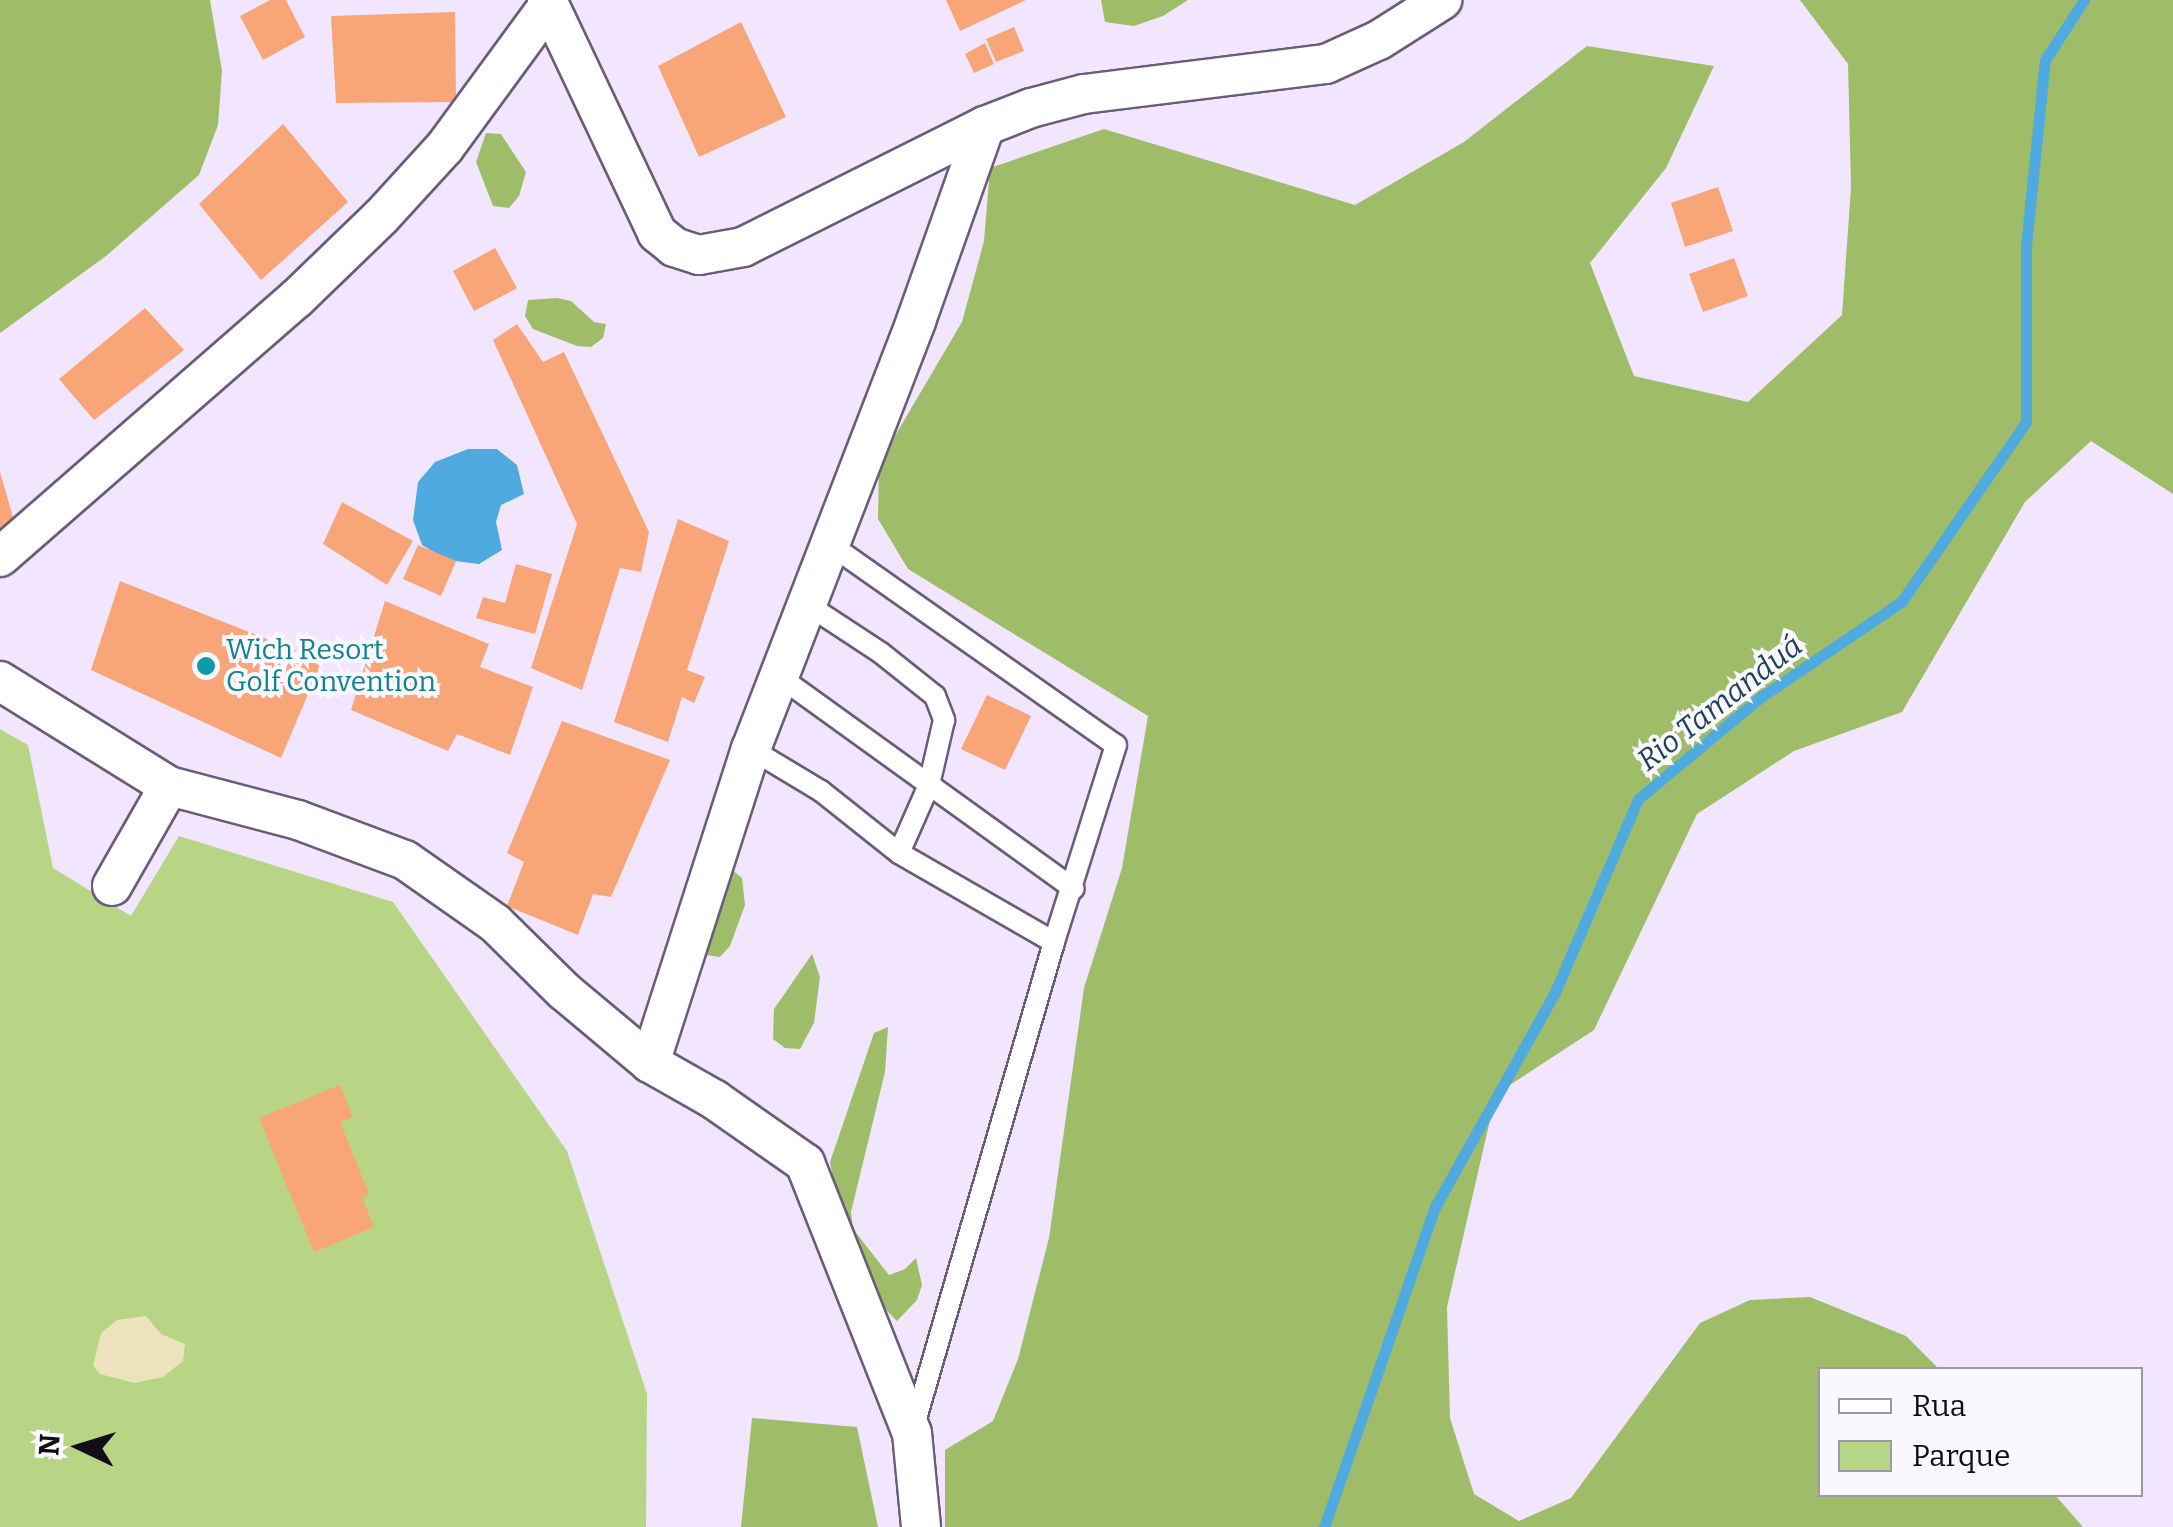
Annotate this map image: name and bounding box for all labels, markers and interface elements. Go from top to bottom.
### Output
water label: Rio Tamanduá [1631,628,1809,778]
place label: Wich Resort Golf Convention [226,633,436,699]
marker: Wich Resort Golf Convention [195,655,217,677]
legend [1818,1367,2143,1497]
text: Rua [1912,1388,1966,1424]
north arrow [30,1397,130,1497]
text: N [32,1433,67,1457]
text: Parque [1912,1438,2010,1474]

